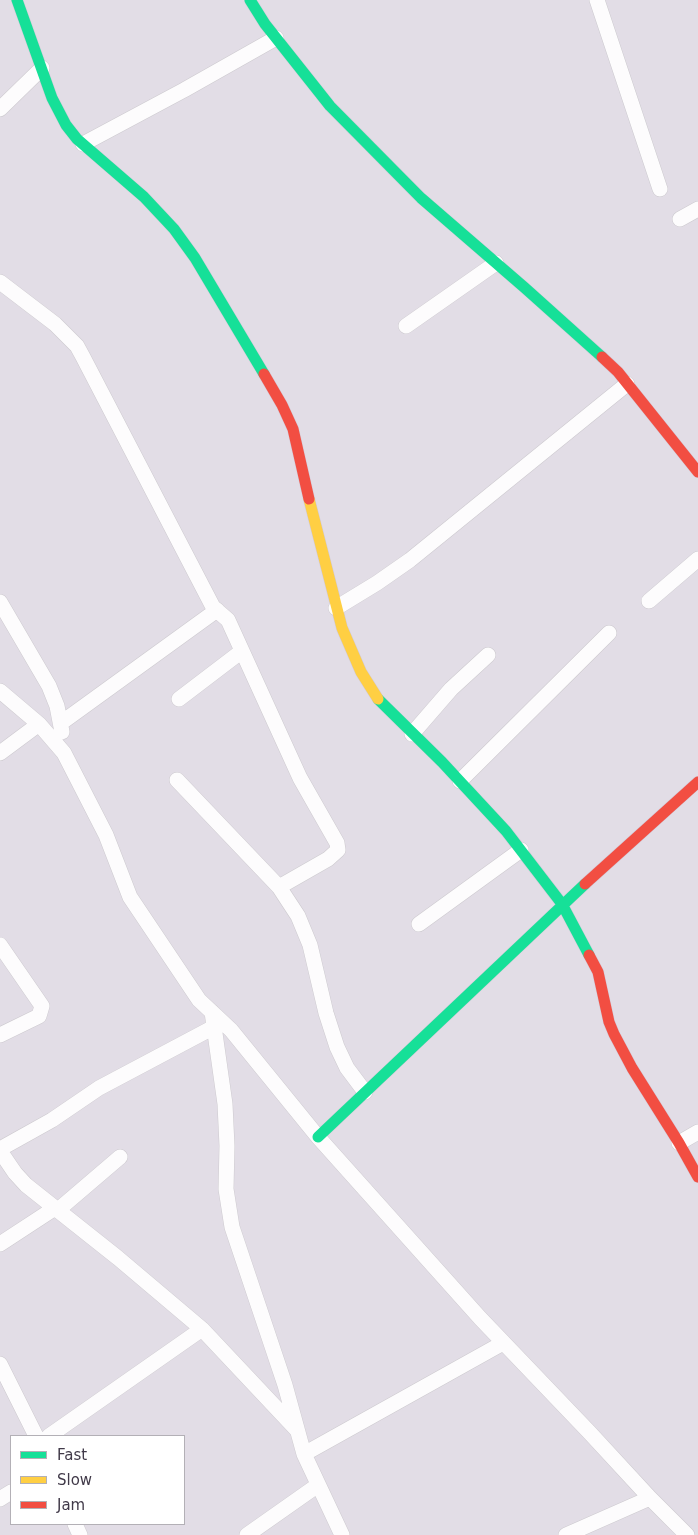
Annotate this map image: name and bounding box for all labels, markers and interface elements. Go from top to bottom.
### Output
legend [10,1435,185,1525]
text: Fast [57,1446,87,1464]
text: Slow [57,1471,92,1489]
text: Jam [57,1496,85,1514]

